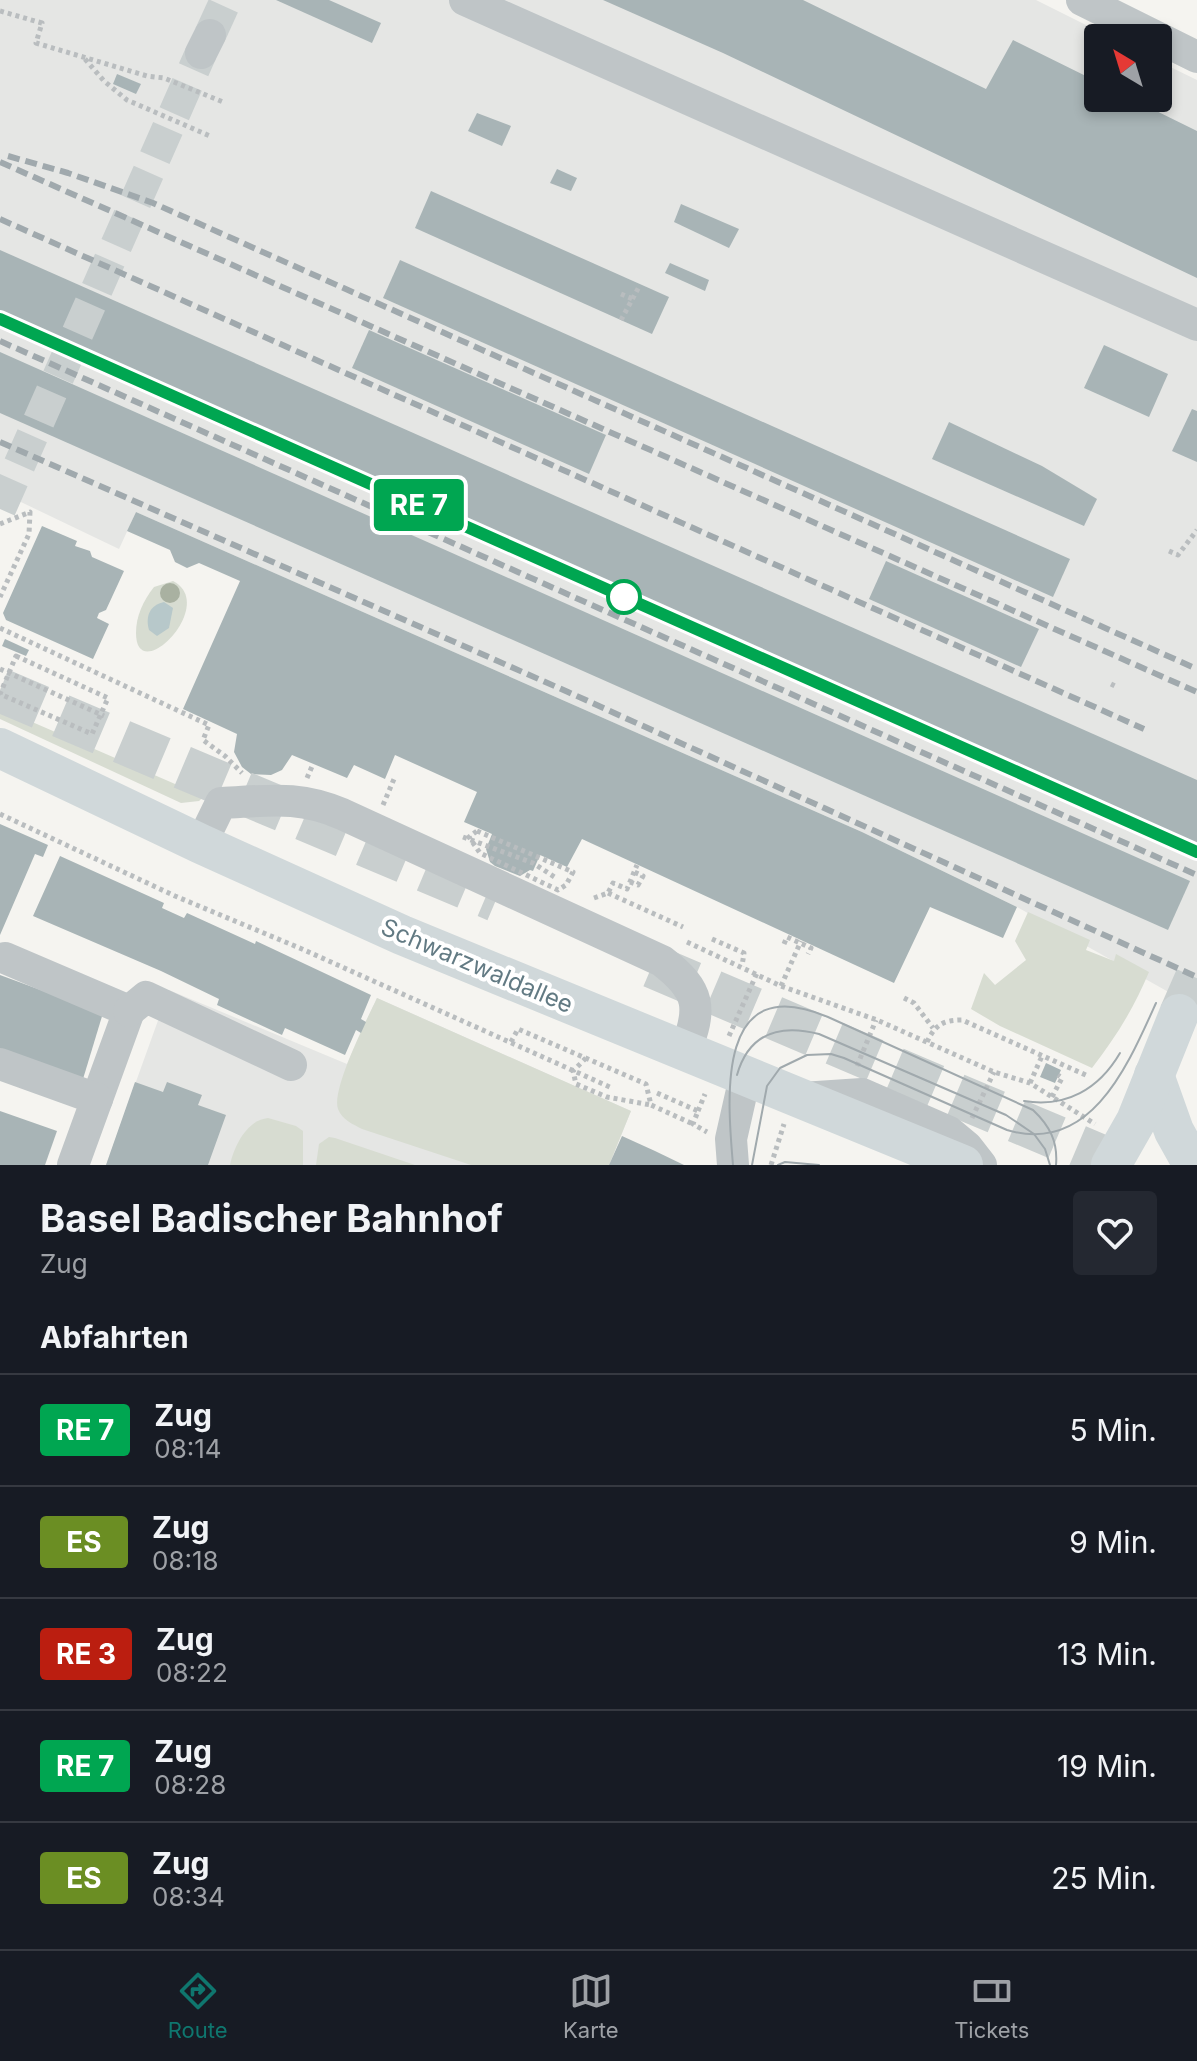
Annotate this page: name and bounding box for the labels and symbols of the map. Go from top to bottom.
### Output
north arrow [1084,24,1172,112]
line badge: RE 7 [363,479,475,531]
unlabelled marker [607,580,641,614]
street label: Schwarzwaldallee [377,912,577,1019]

